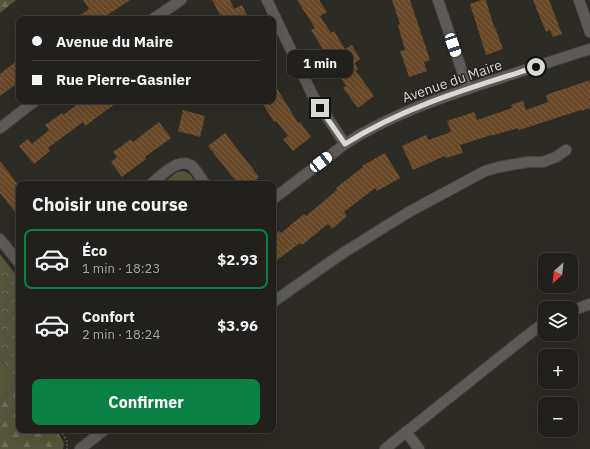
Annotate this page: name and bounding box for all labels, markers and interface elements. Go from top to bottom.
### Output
text: Avenue du Maire [56,32,173,51]
car [443,32,463,58]
callout: 1 min [287,50,353,78]
text: 1 min [303,55,337,72]
street label: Avenue du Maire [400,55,505,107]
route start [527,58,545,76]
text: Rue Pierre-Gasnier [56,70,191,89]
route end [311,99,329,117]
car [308,150,334,174]
text: Choisir une course [32,193,188,216]
icon: car [34,241,70,277]
text: Éco [82,241,107,260]
text: $2.93 [217,250,258,269]
north arrow [538,253,578,293]
map controls [538,253,578,437]
text: 1 min · 18:23 [82,260,160,277]
button: layers [538,301,578,341]
icon: car [34,307,70,343]
text: Confort [82,307,135,326]
text: $3.96 [217,316,258,335]
text: 2 min · 18:24 [82,326,160,343]
button: + [538,349,578,389]
button: Confirmer [32,379,260,425]
button: − [538,397,578,437]

